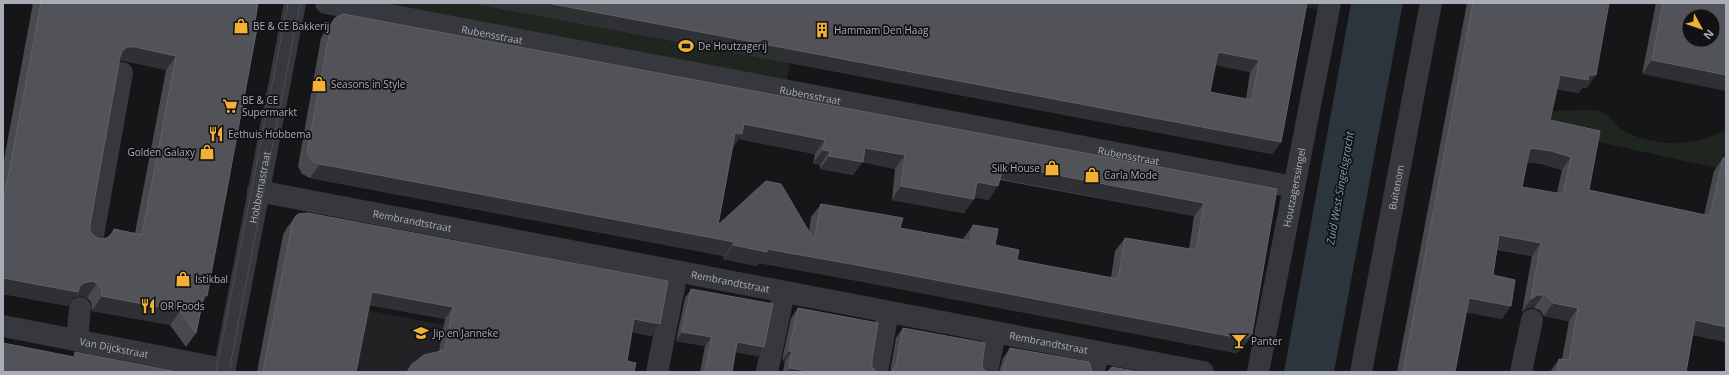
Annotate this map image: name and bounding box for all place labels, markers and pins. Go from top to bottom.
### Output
shop icon: BE & CE Bakkerij [232,17,250,35]
place label: BE & CE Bakkerij [253,19,329,33]
building icon: Hammam Den Haag [813,21,831,39]
place label: Hammam Den Haag [834,23,929,37]
sports icon: De Houtzagerij [677,37,695,55]
place label: De Houtzagerij [698,39,767,53]
shop icon: Seasons in Style [310,75,328,93]
place label: Seasons in Style [331,77,406,91]
place label: BE & CE Supermarkt [242,93,298,119]
supermarket icon: BE & CE Supermarkt [221,97,239,115]
restaurant icon: Eethuis Hobbema [207,125,225,143]
place label: Eethuis Hobbema [228,127,311,141]
shop icon: Golden Galaxy [198,143,216,161]
place label: Golden Galaxy [128,145,196,159]
shop icon: Silk House [1043,159,1061,177]
place label: Silk House [992,161,1040,175]
shop icon: Carla Mode [1083,166,1101,184]
place label: Carla Mode [1104,168,1158,182]
shop icon: Istikbal [174,270,192,288]
place label: Istikbal [195,272,228,286]
restaurant icon: OR Foods [139,297,157,315]
place label: OR Foods [160,299,205,313]
school or university icon: Jip en Janneke [412,324,430,342]
place label: Jip en Janneke [432,326,499,340]
bar icon: Panter [1230,332,1248,350]
place label: Panter [1251,334,1282,348]

